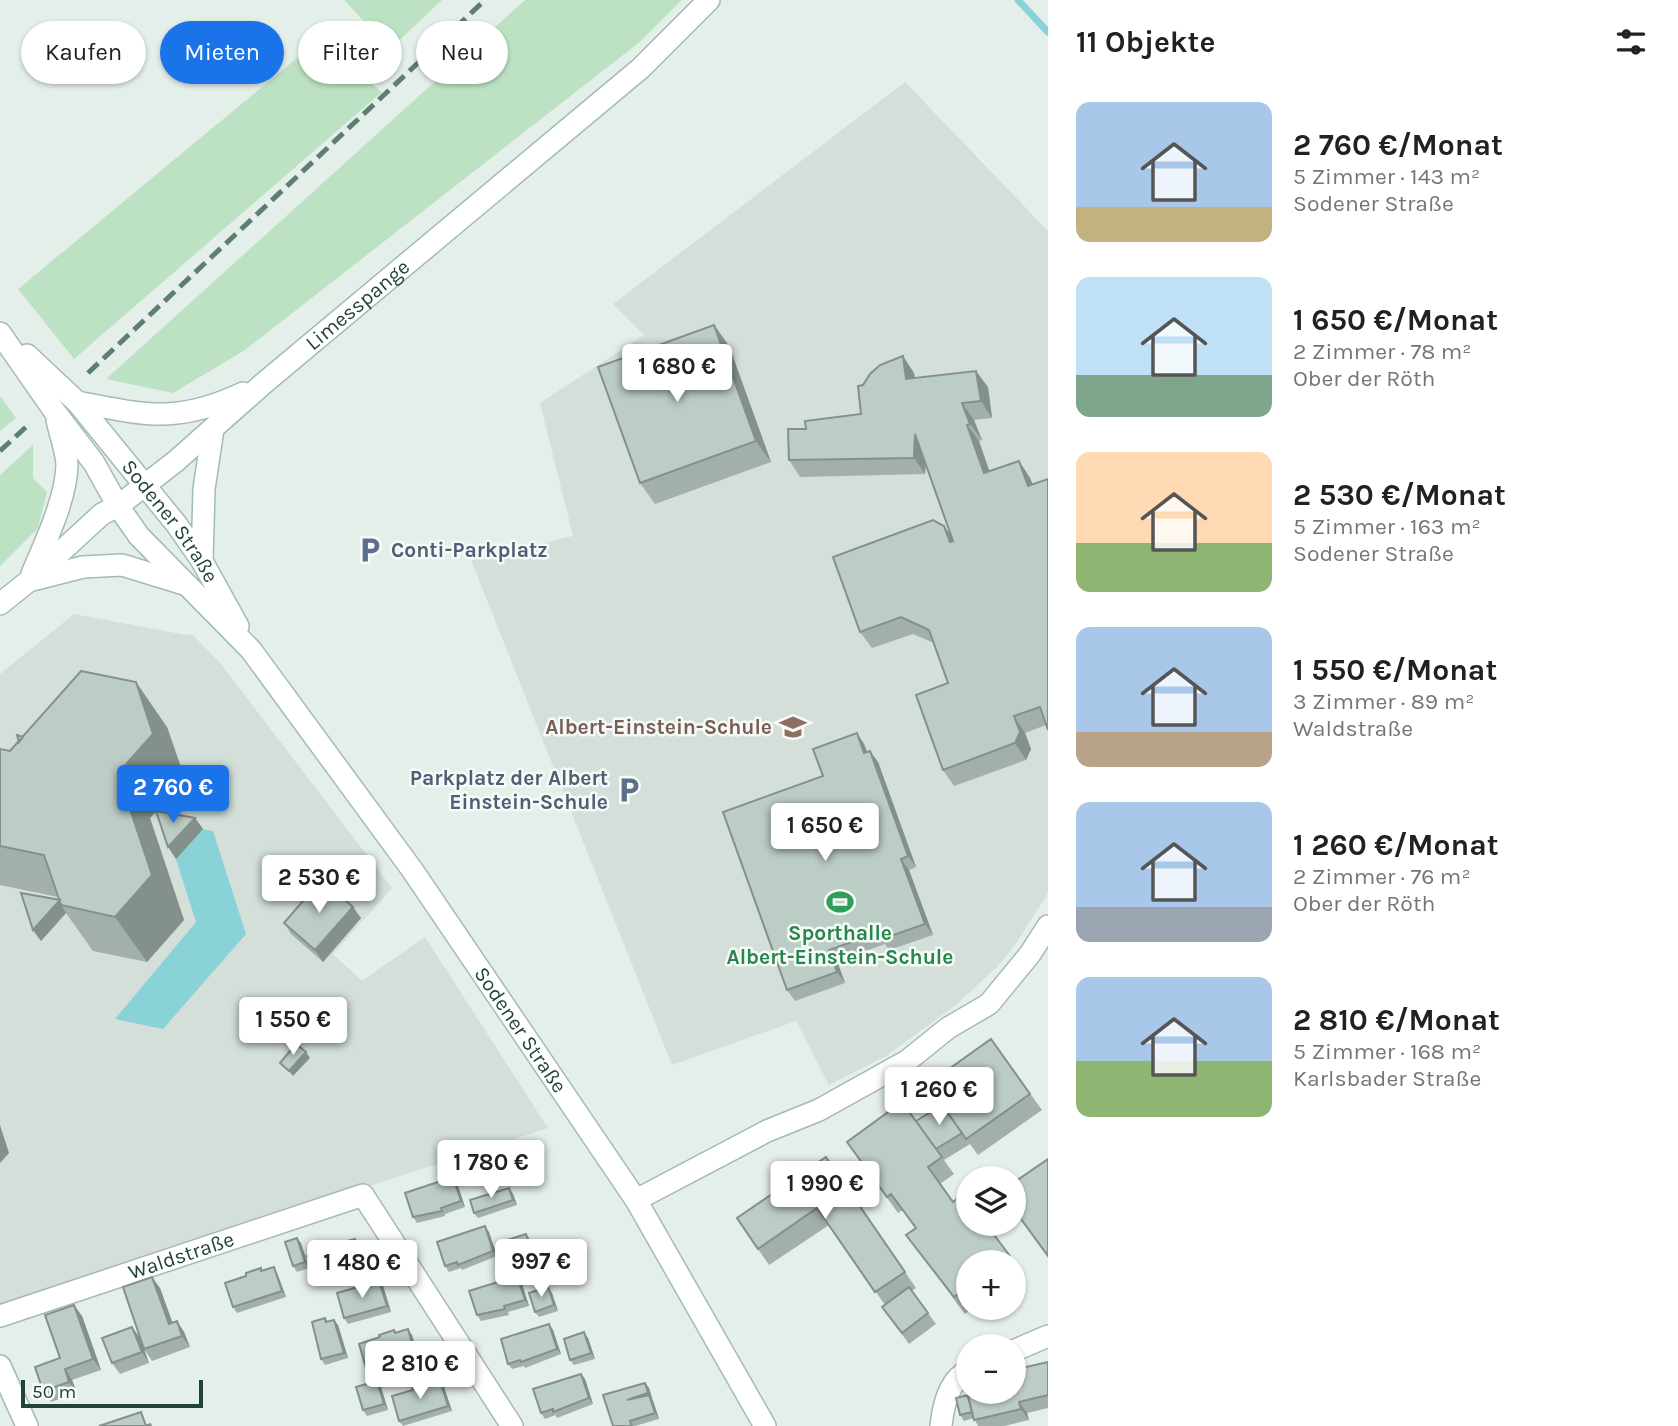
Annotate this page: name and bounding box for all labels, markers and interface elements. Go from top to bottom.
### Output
chip: Kaufen [21,21,146,84]
chip: Mieten [160,21,284,84]
chip: Filter [298,21,402,84]
chip: Neu [416,21,508,84]
icon: filters [1612,23,1650,61]
text: 11 Objekte [1076,24,1215,60]
text: 2 760 €/Monat [1293,127,1503,163]
icon: home [1132,130,1216,214]
text: 5 Zimmer · 143 m² [1293,163,1480,190]
text: Sodener Straße [1293,190,1454,217]
street label: Limesspange [301,255,414,355]
text: 1 650 €/Monat [1293,302,1498,338]
icon: home [1132,305,1216,389]
text: 2 Zimmer · 78 m² [1293,338,1472,365]
pin: 1 680 € [612,344,742,404]
text: 1 680 € [638,353,716,380]
text: Ober der Röth [1293,365,1435,392]
street label: Sodener Straße [117,455,223,587]
text: 2 530 €/Monat [1293,477,1506,513]
icon: home [1132,480,1216,564]
text: 5 Zimmer · 163 m² [1293,513,1481,540]
parking icon: Conti-Parkplatz [355,535,385,565]
place label: Conti-Parkplatz [391,538,548,562]
text: Sodener Straße [1293,540,1454,567]
text: 1 550 €/Monat [1293,652,1497,688]
icon: home [1132,655,1216,739]
text: 3 Zimmer · 89 m² [1293,688,1474,715]
school or university icon: Albert-Einstein-Schule [778,712,808,742]
place label: Albert-Einstein-Schule [545,715,772,739]
text: Waldstraße [1293,715,1413,742]
pin: 2 760 € [108,766,238,825]
place label: Parkplatz der Albert Einstein-Schule [410,766,608,814]
text: 2 760 € [133,774,213,801]
parking icon: Parkplatz der Albert Einstein-Schule [614,775,644,805]
pin: 1 650 € [760,804,890,863]
text: 1 650 € [787,812,863,839]
text: 1 260 €/Monat [1293,827,1499,863]
icon: home [1132,830,1216,914]
pin: 2 530 € [254,856,384,915]
text: 2 Zimmer · 76 m² [1293,863,1471,890]
text: 2 530 € [278,864,360,891]
sports icon: Sporthalle Albert-Einstein-Schule [825,887,855,917]
text: Ober der Röth [1293,890,1435,917]
place label: Sporthalle Albert-Einstein-Schule [727,921,953,969]
street label: Sodener Straße [469,962,572,1097]
pin: 1 550 € [228,998,358,1057]
text: 2 810 €/Monat [1293,1002,1500,1038]
icon: home [1132,1005,1216,1089]
text: 1 550 € [255,1006,331,1033]
text: 5 Zimmer · 168 m² [1293,1038,1481,1065]
text: Karlsbader Straße [1293,1065,1481,1092]
pin: 1 260 € [874,1068,1004,1127]
text: 1 260 € [901,1076,977,1103]
pin: 1 780 € [426,1140,556,1200]
text: 1 780 € [453,1149,529,1176]
pin: 1 990 € [760,1162,890,1221]
map controls [956,1166,1026,1404]
button: layers [956,1166,1026,1236]
text: 1 990 € [786,1170,864,1197]
street label: Waldstraße [125,1227,237,1284]
pin: 1 480 € [297,1240,427,1300]
pin: 997 € [492,1240,590,1299]
text: 997 € [511,1248,571,1275]
text: 1 480 € [323,1249,401,1276]
button: + [956,1250,1026,1320]
button: − [956,1334,1026,1404]
pin: 2 810 € [355,1342,485,1401]
text: 2 810 € [381,1350,459,1377]
scale bar [21,1377,203,1409]
text: 50 m [32,1381,76,1403]

